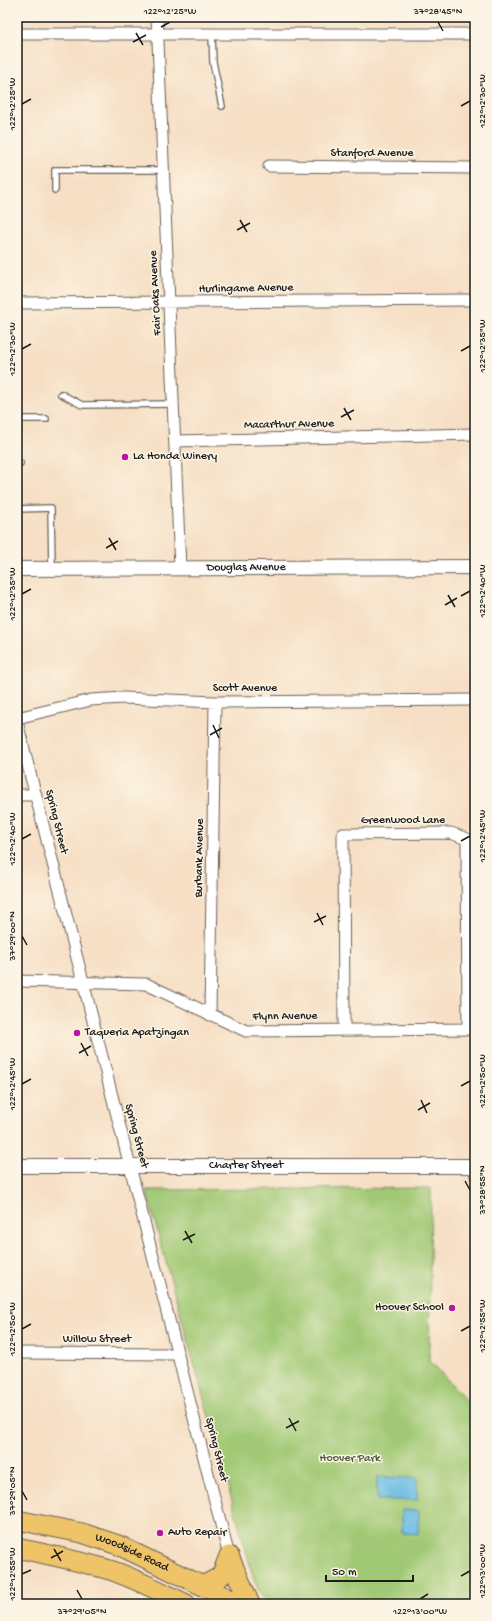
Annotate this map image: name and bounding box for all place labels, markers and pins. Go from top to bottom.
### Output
place label: La Honda Winery [133,450,217,464]
marker: La Honda Winery [120,452,130,462]
place label: Taqueria Apatzingan [84,1026,189,1040]
marker: Taqueria Apatzingan [72,1028,82,1038]
place label: Hoover School [375,1301,444,1315]
marker: Hoover School [447,1303,457,1313]
place label: Auto Repair [168,1526,228,1540]
marker: Auto Repair [155,1528,165,1538]

